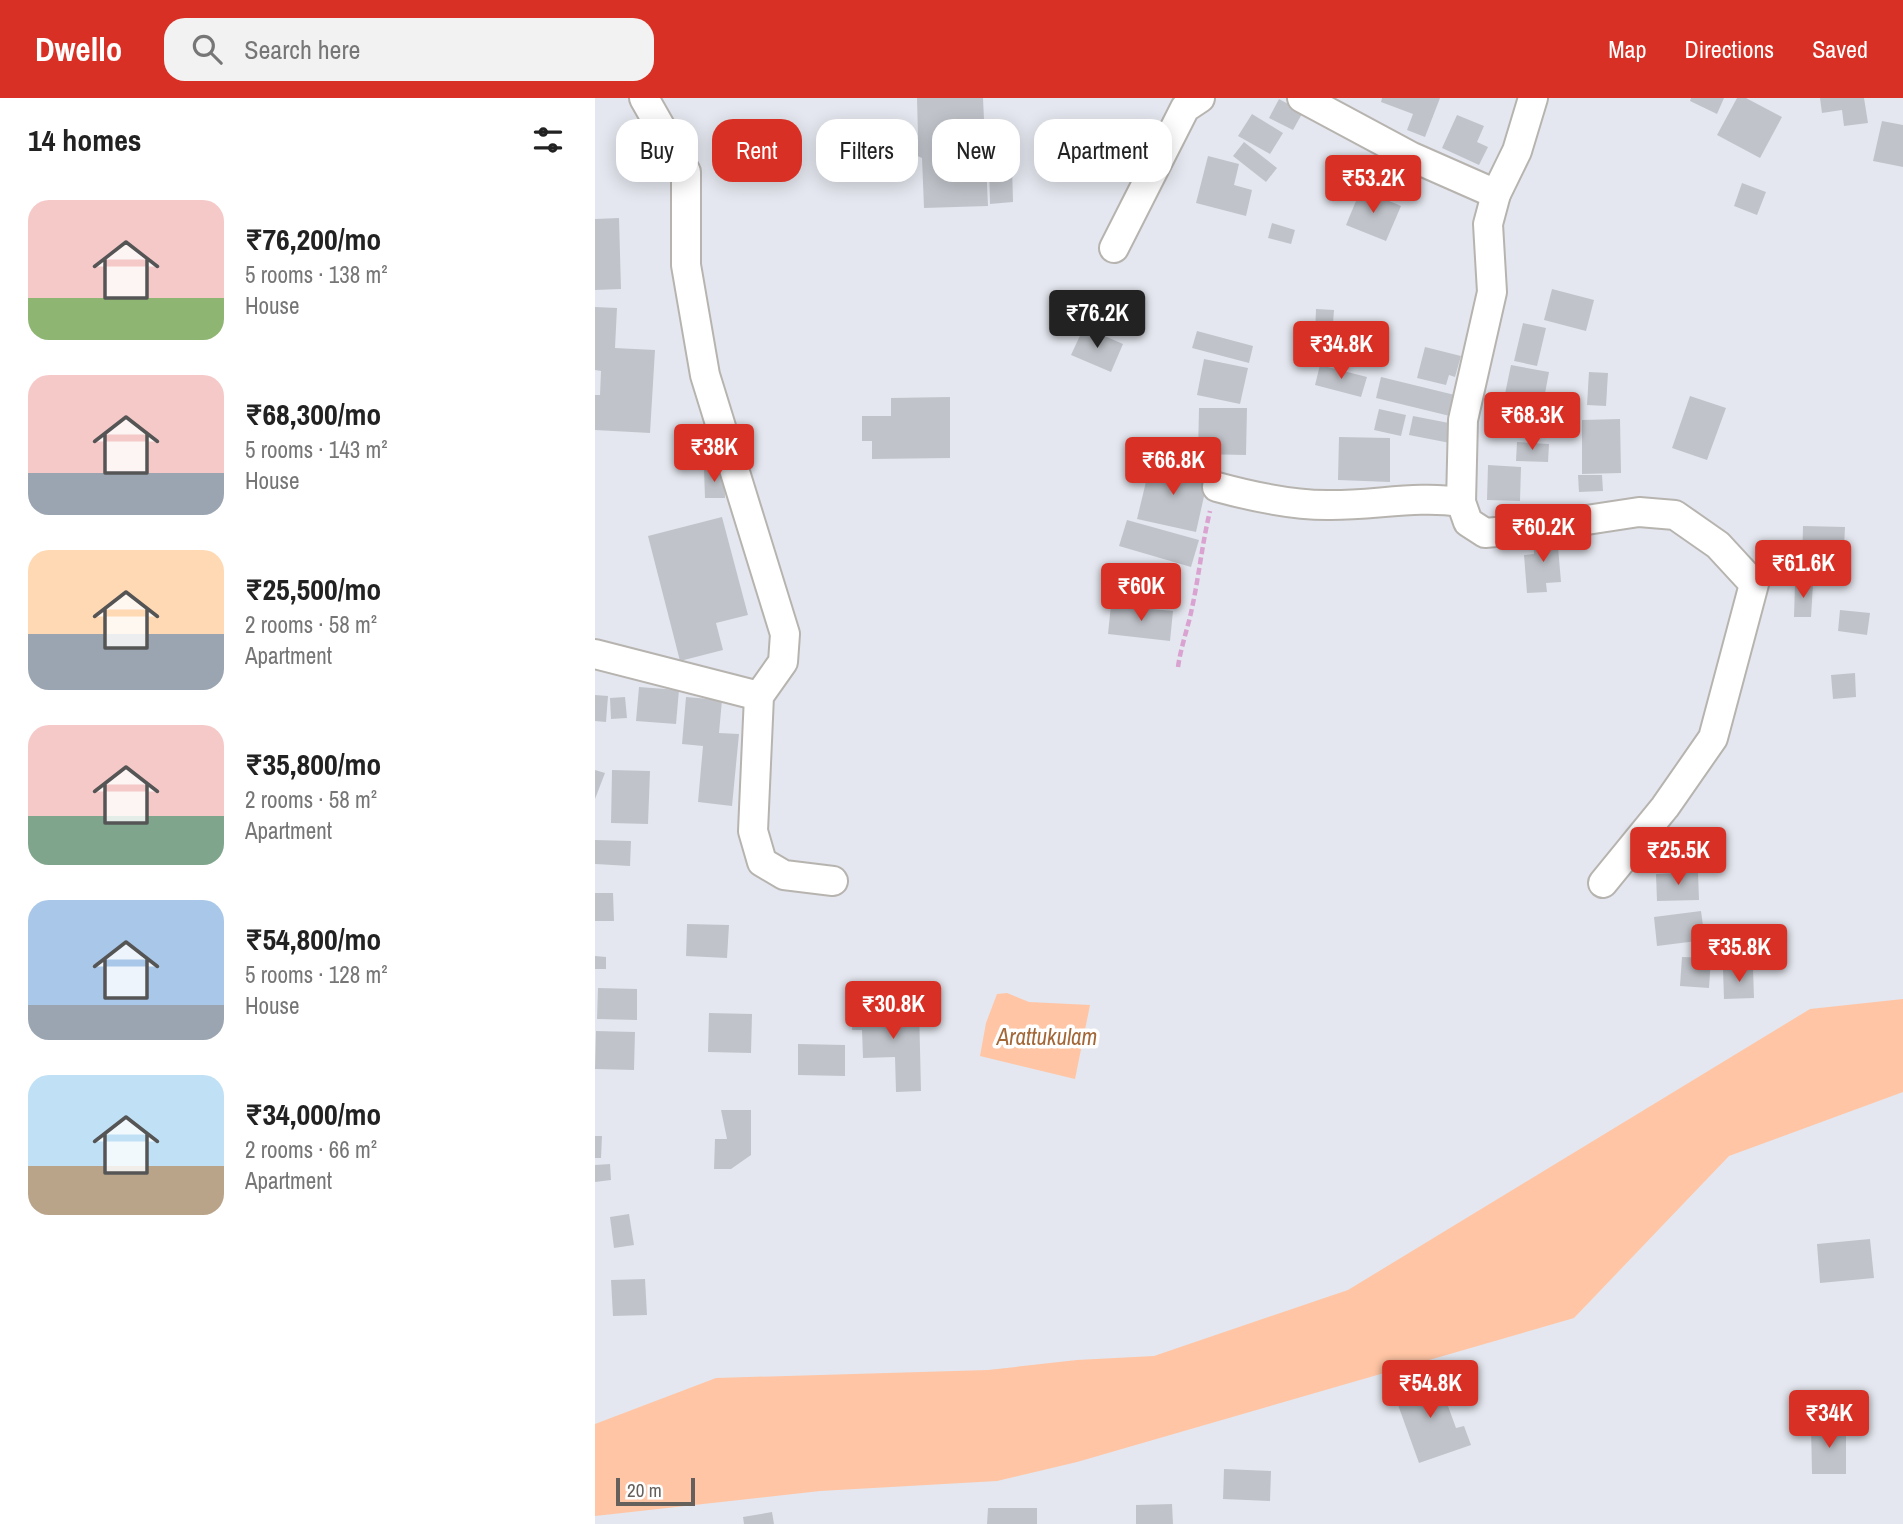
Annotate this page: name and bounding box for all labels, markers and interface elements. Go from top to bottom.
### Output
search box [164,18,654,81]
text: Dwello [35,27,122,71]
icon: search [188,30,226,68]
text: Search here [244,32,360,67]
text: Map [1608,33,1646,65]
text: Directions [1684,33,1774,65]
text: Saved [1812,33,1868,65]
chip: Buy [616,119,698,182]
chip: Rent [712,119,802,182]
chip: Filters [816,119,918,182]
chip: New [932,119,1020,182]
chip: Apartment [1034,119,1172,182]
text: 14 homes [28,120,142,160]
icon: filters [529,121,567,159]
pin: ₹53.2K [1316,156,1430,215]
text: ₹53.2K [1341,162,1405,193]
text: ₹76,200/mo [245,219,381,259]
icon: home [84,228,168,312]
text: 5 rooms · 138 m² [245,259,388,290]
text: House [245,290,300,321]
pin: ₹76.2K [1040,290,1154,350]
text: ₹76.2K [1065,297,1129,328]
pin: ₹34.8K [1284,322,1398,381]
text: ₹34.8K [1309,328,1373,359]
pin: ₹68.3K [1475,392,1589,452]
text: ₹68,300/mo [245,394,381,434]
text: ₹68.3K [1500,399,1564,430]
icon: home [84,403,168,487]
pin: ₹38K [673,424,755,484]
text: ₹38K [690,431,738,462]
text: 5 rooms · 143 m² [245,434,388,465]
pin: ₹66.8K [1116,438,1230,497]
text: ₹66.8K [1141,444,1205,475]
text: House [245,465,300,496]
pin: ₹60.2K [1486,504,1600,564]
text: ₹60.2K [1511,511,1575,542]
pin: ₹61.6K [1746,540,1860,600]
text: ₹61.6K [1771,547,1835,578]
pin: ₹60K [1100,564,1182,623]
text: ₹25,500/mo [245,569,381,609]
text: ₹60K [1117,570,1165,601]
icon: home [84,578,168,662]
text: 2 rooms · 58 m² [245,609,377,640]
text: Apartment [245,640,332,671]
text: ₹35,800/mo [245,744,381,784]
icon: home [84,753,168,837]
text: 2 rooms · 58 m² [245,784,377,815]
text: Apartment [245,815,332,846]
pin: ₹25.5K [1621,828,1735,887]
text: ₹25.5K [1646,834,1710,865]
text: ₹54,800/mo [245,919,381,959]
pin: ₹35.8K [1682,924,1796,984]
icon: home [84,928,168,1012]
text: ₹35.8K [1707,931,1771,962]
text: 5 rooms · 128 m² [245,959,388,990]
pin: ₹30.8K [836,982,950,1041]
text: ₹30.8K [861,988,925,1019]
text: House [245,990,300,1021]
water label: Arattukulam [996,1021,1097,1052]
text: ₹34,000/mo [245,1094,381,1134]
icon: home [84,1103,168,1187]
text: 2 rooms · 66 m² [245,1134,377,1165]
text: Apartment [245,1165,332,1196]
pin: ₹54.8K [1373,1360,1487,1420]
text: ₹54.8K [1398,1367,1462,1398]
pin: ₹34K [1788,1390,1870,1450]
text: ₹34K [1805,1397,1853,1428]
scale bar [616,1475,695,1507]
text: 20 m [627,1477,662,1503]

